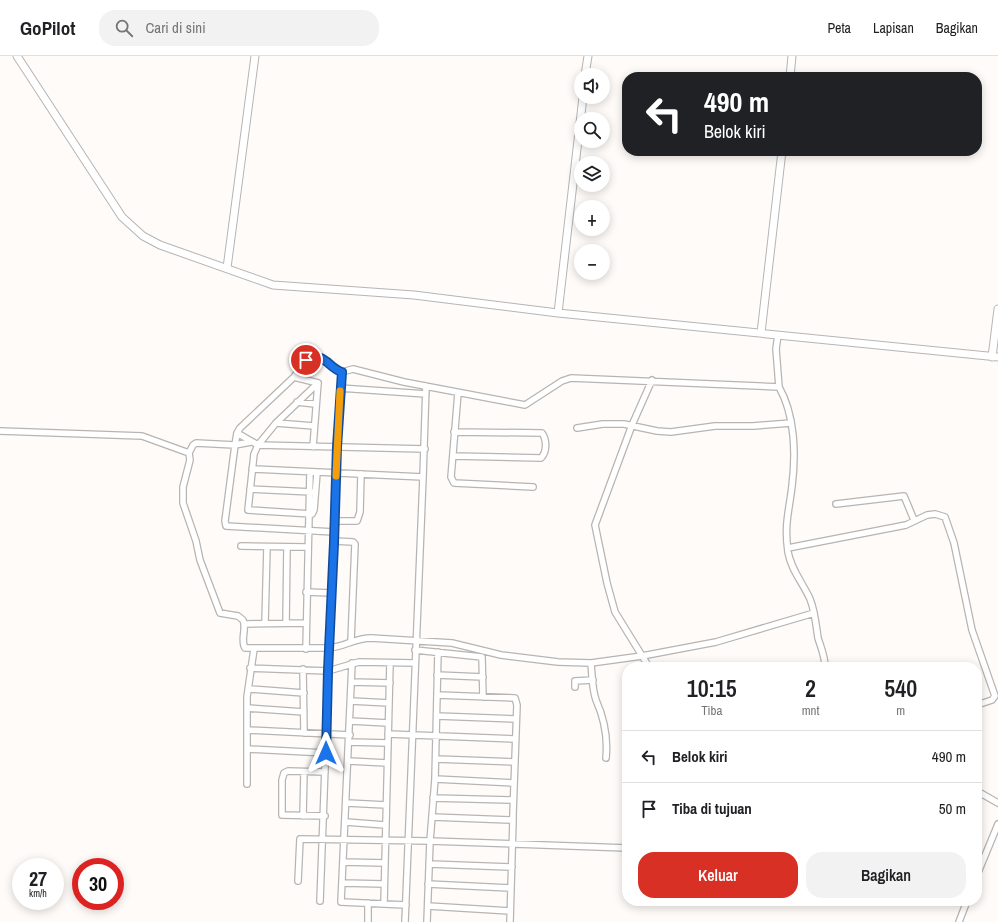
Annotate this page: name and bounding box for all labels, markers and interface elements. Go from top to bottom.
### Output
search box [99,10,379,46]
text: GoPilot [20,15,75,41]
icon: search [113,17,135,39]
text: Cari di sini [145,17,206,38]
text: Peta [827,19,851,37]
text: Lapisan [873,19,914,37]
text: Bagikan [936,19,978,37]
map controls [574,68,610,280]
button: sound [574,68,610,104]
text: 490 m [704,83,769,121]
icon: left [638,88,690,140]
button: search [574,112,610,148]
text: Belok kiri [704,119,766,144]
button: layers [574,156,610,192]
button: + [574,200,610,236]
button: − [574,244,610,280]
pin [289,343,323,377]
icon: arrive [295,349,317,371]
text: 10:15 [687,672,737,704]
text: 2 [805,672,816,704]
text: 540 [884,672,917,704]
text: Tiba [701,702,722,719]
text: mnt [802,702,819,719]
text: m [896,702,905,719]
position arrow [305,732,347,774]
icon: left [638,746,660,768]
text: Belok kiri [672,746,727,767]
text: 490 m [932,746,966,767]
icon: arrive [638,798,660,820]
text: Tiba di tujuan [672,798,752,819]
text: 50 m [939,798,966,819]
button: Keluar [638,852,798,898]
button: Bagikan [806,852,966,898]
speed limit sign: 30 [72,858,124,910]
text: 27 [29,865,47,892]
text: km/h [29,887,47,900]

